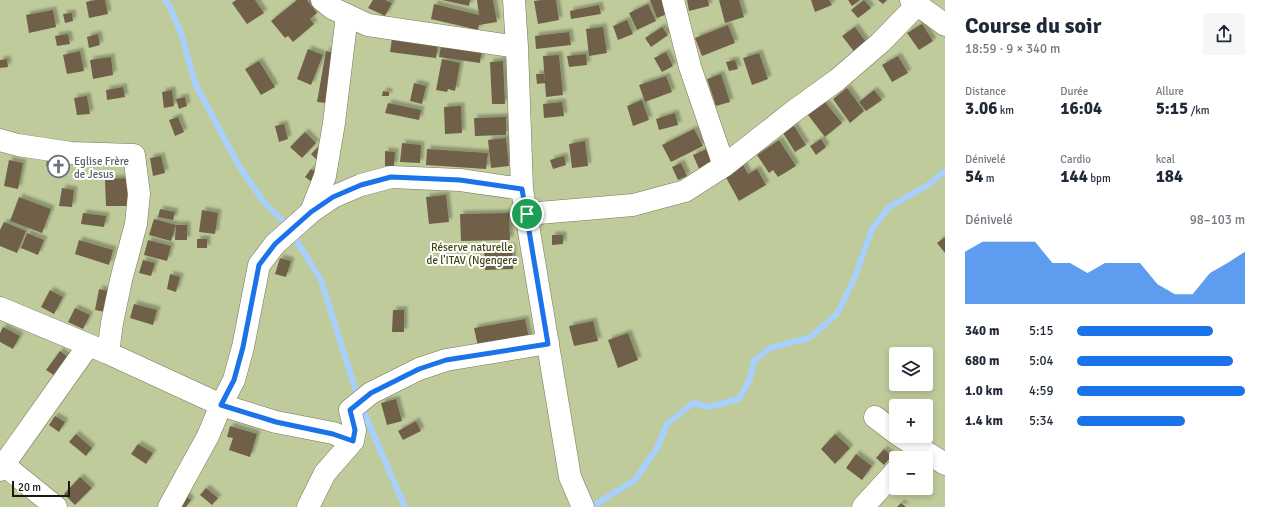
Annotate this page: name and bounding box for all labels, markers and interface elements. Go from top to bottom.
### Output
text: Course du soir [965,12,1101,39]
button: share [1203,13,1245,55]
text: 18:59 · 9 × 340 m [965,41,1060,57]
text: Distance [965,85,1006,98]
text: Durée [1060,85,1088,98]
text: Allure [1156,85,1184,98]
text: 3.06 [965,98,997,119]
text: 16:04 [1060,98,1102,119]
text: 5:15 [1156,98,1188,119]
text: km [997,104,1014,117]
text: /km [1188,104,1210,117]
text: Dénivelé [965,153,1006,166]
text: Cardio [1060,153,1091,166]
text: kcal [1156,153,1175,166]
church icon: Eglise Frère de Jesus [45,154,71,180]
place label: Eglise Frère de Jesus [74,155,129,181]
text: 54 [965,166,983,187]
text: 144 [1060,166,1088,187]
text: 184 [1156,166,1183,187]
text: m [983,172,995,185]
text: bpm [1088,172,1111,185]
pin [510,197,544,231]
icon: arrive [516,203,538,225]
text: Dénivelé [965,212,1013,228]
text: 98–103 m [1190,212,1245,228]
park label: Réserve naturelle de l'ITAV (Ngengere [427,241,517,267]
text: 340 m [965,323,999,339]
text: 5:15 [1029,323,1054,339]
map controls [889,347,933,495]
button: layers [889,347,933,391]
text: 680 m [965,353,999,369]
text: 5:04 [1029,353,1054,369]
text: 1.0 km [965,383,1003,399]
text: 4:59 [1029,383,1054,399]
button: + [889,399,933,443]
text: 1.4 km [965,413,1003,429]
text: 5:34 [1029,413,1054,429]
button: − [889,451,933,495]
scale bar [12,479,70,498]
text: 20 m [18,481,41,494]

